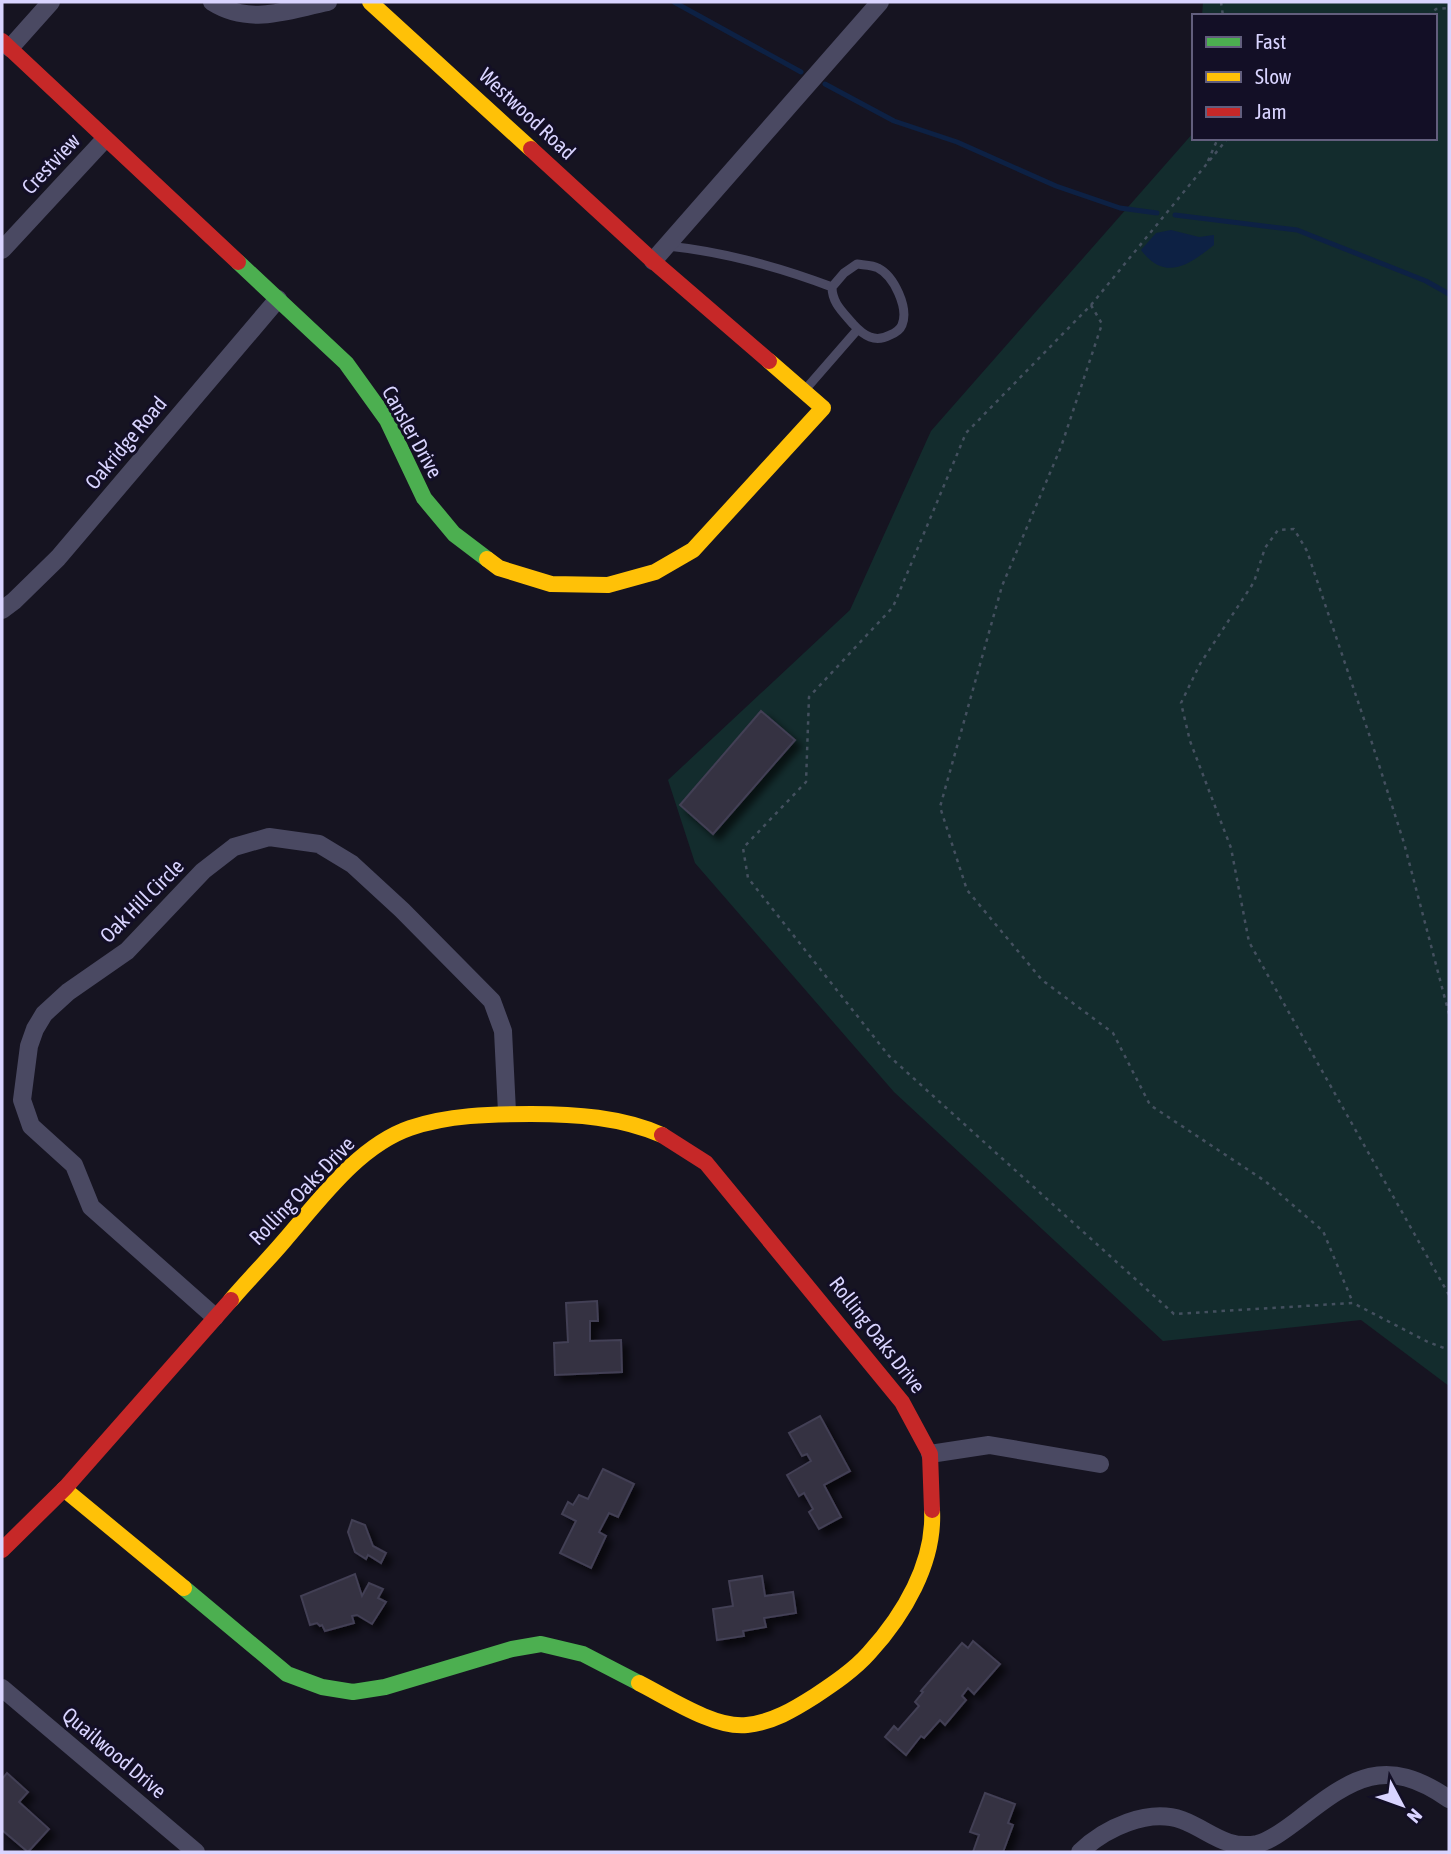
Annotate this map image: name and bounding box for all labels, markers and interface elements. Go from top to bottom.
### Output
legend [1192,14,1437,140]
text: Fast [1255,29,1286,53]
street label: Westwood Road [475,63,581,164]
text: Slow [1255,64,1292,88]
text: Jam [1255,99,1287,123]
street label: Crestview [16,128,85,199]
street label: Cansler Drive [378,381,448,482]
street label: Oakridge Road [80,391,171,493]
street label: Oak Hill Circle [95,854,188,947]
street label: Rolling Oaks Drive [244,1131,359,1249]
street label: Rolling Oaks Drive [825,1272,931,1397]
street label: Quailwood Drive [58,1702,171,1803]
north arrow [1367,1770,1437,1840]
text: N [1403,1805,1427,1828]

